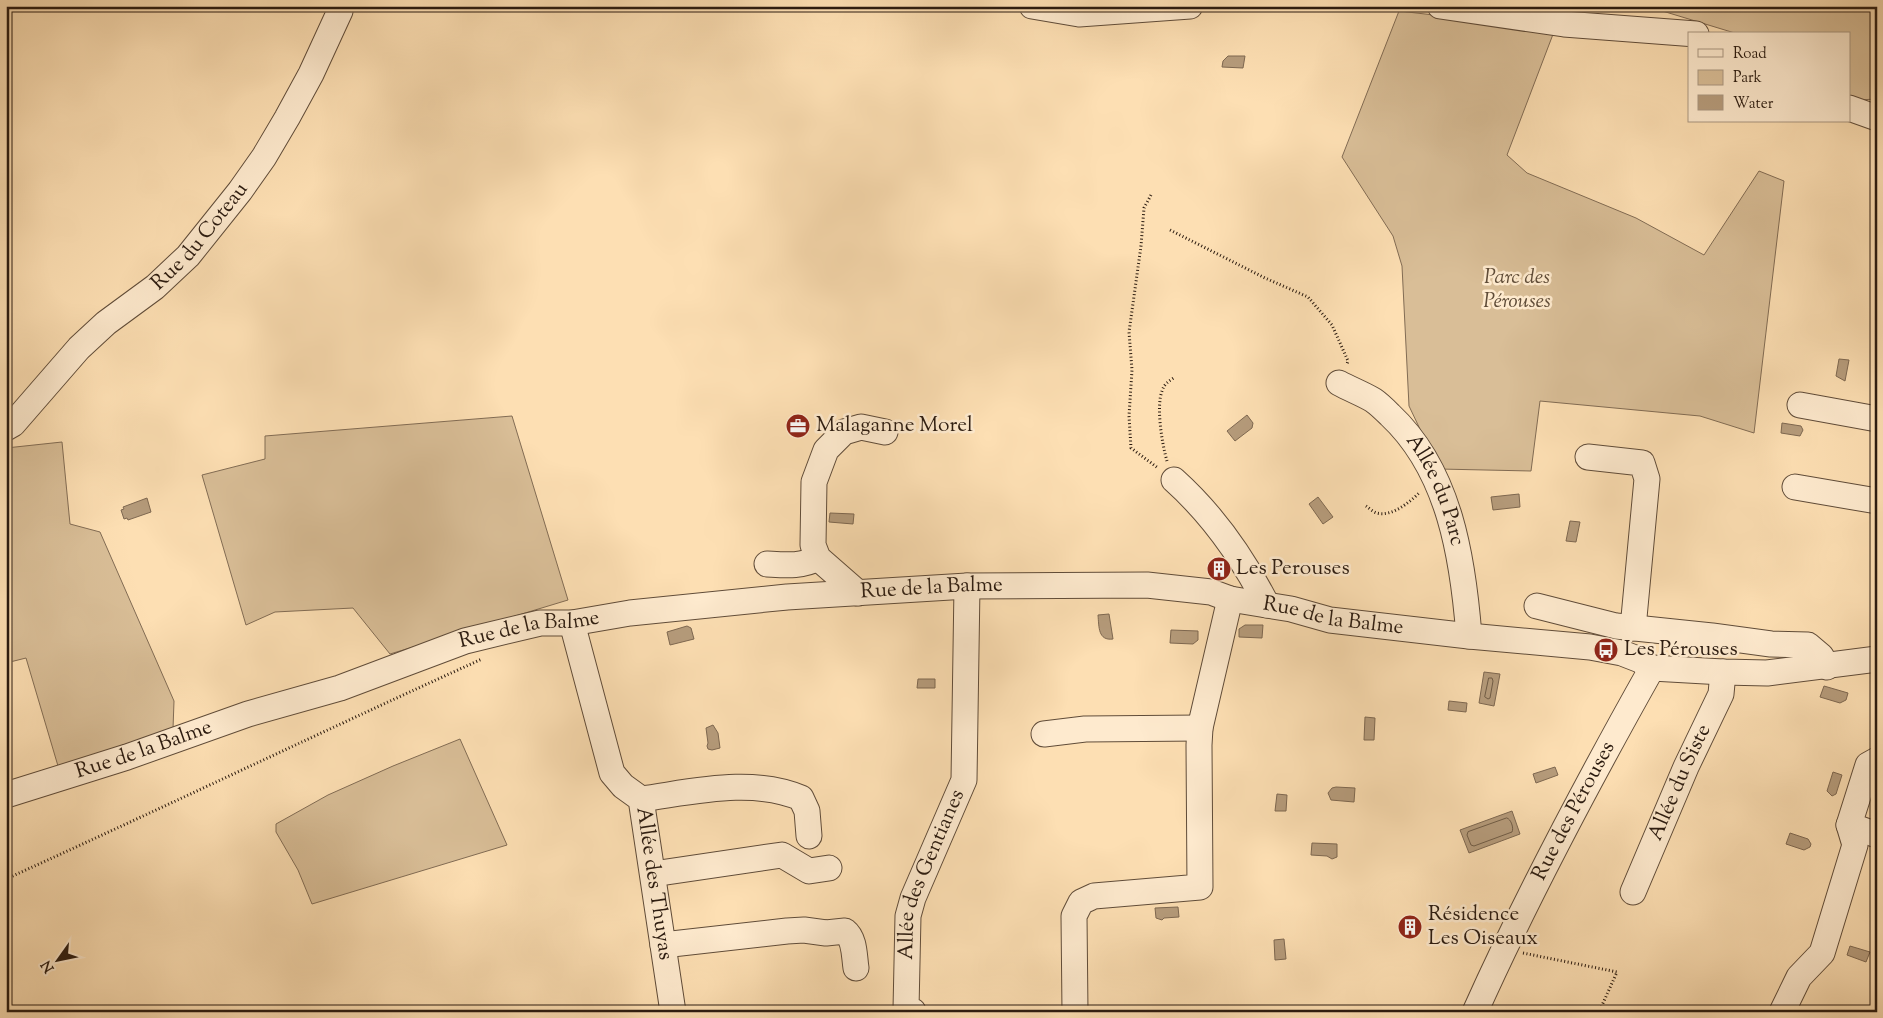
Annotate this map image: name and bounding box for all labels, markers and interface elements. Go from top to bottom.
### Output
legend [1688,32,1850,122]
text: Road [1733,44,1767,65]
text: Park [1733,68,1762,89]
text: Water [1733,94,1774,115]
street label: Rue du Coteau [145,177,256,298]
park label: Parc des Pérouses [1483,263,1551,317]
place label: Malaganne Morel [816,411,973,441]
office icon: Malaganne Morel [785,413,811,439]
street label: Allée du Parc [1398,428,1472,549]
place label: Les Perouses [1236,554,1350,584]
building icon: Les Perouses [1206,556,1232,582]
street label: Rue de la Balme [859,571,1003,607]
street label: Rue de la Balme [1261,590,1405,643]
street label: Rue de la Balme [456,603,602,657]
place label: Les Pérouses [1624,635,1738,665]
bus stop icon: Les Pérouses [1593,637,1619,663]
street label: Rue de la Balme [72,713,216,787]
street label: Allée du Siste [1641,719,1719,846]
street label: Rue des Pérouses [1525,736,1623,886]
street label: Allée des Gentianes [892,785,973,960]
street label: Allée des Thuyas [627,805,680,962]
place label: Résidence Les Oiseaux [1428,900,1538,954]
building icon: Résidence Les Oiseaux [1397,914,1423,940]
north arrow [32,936,82,986]
text: N [37,956,60,976]

